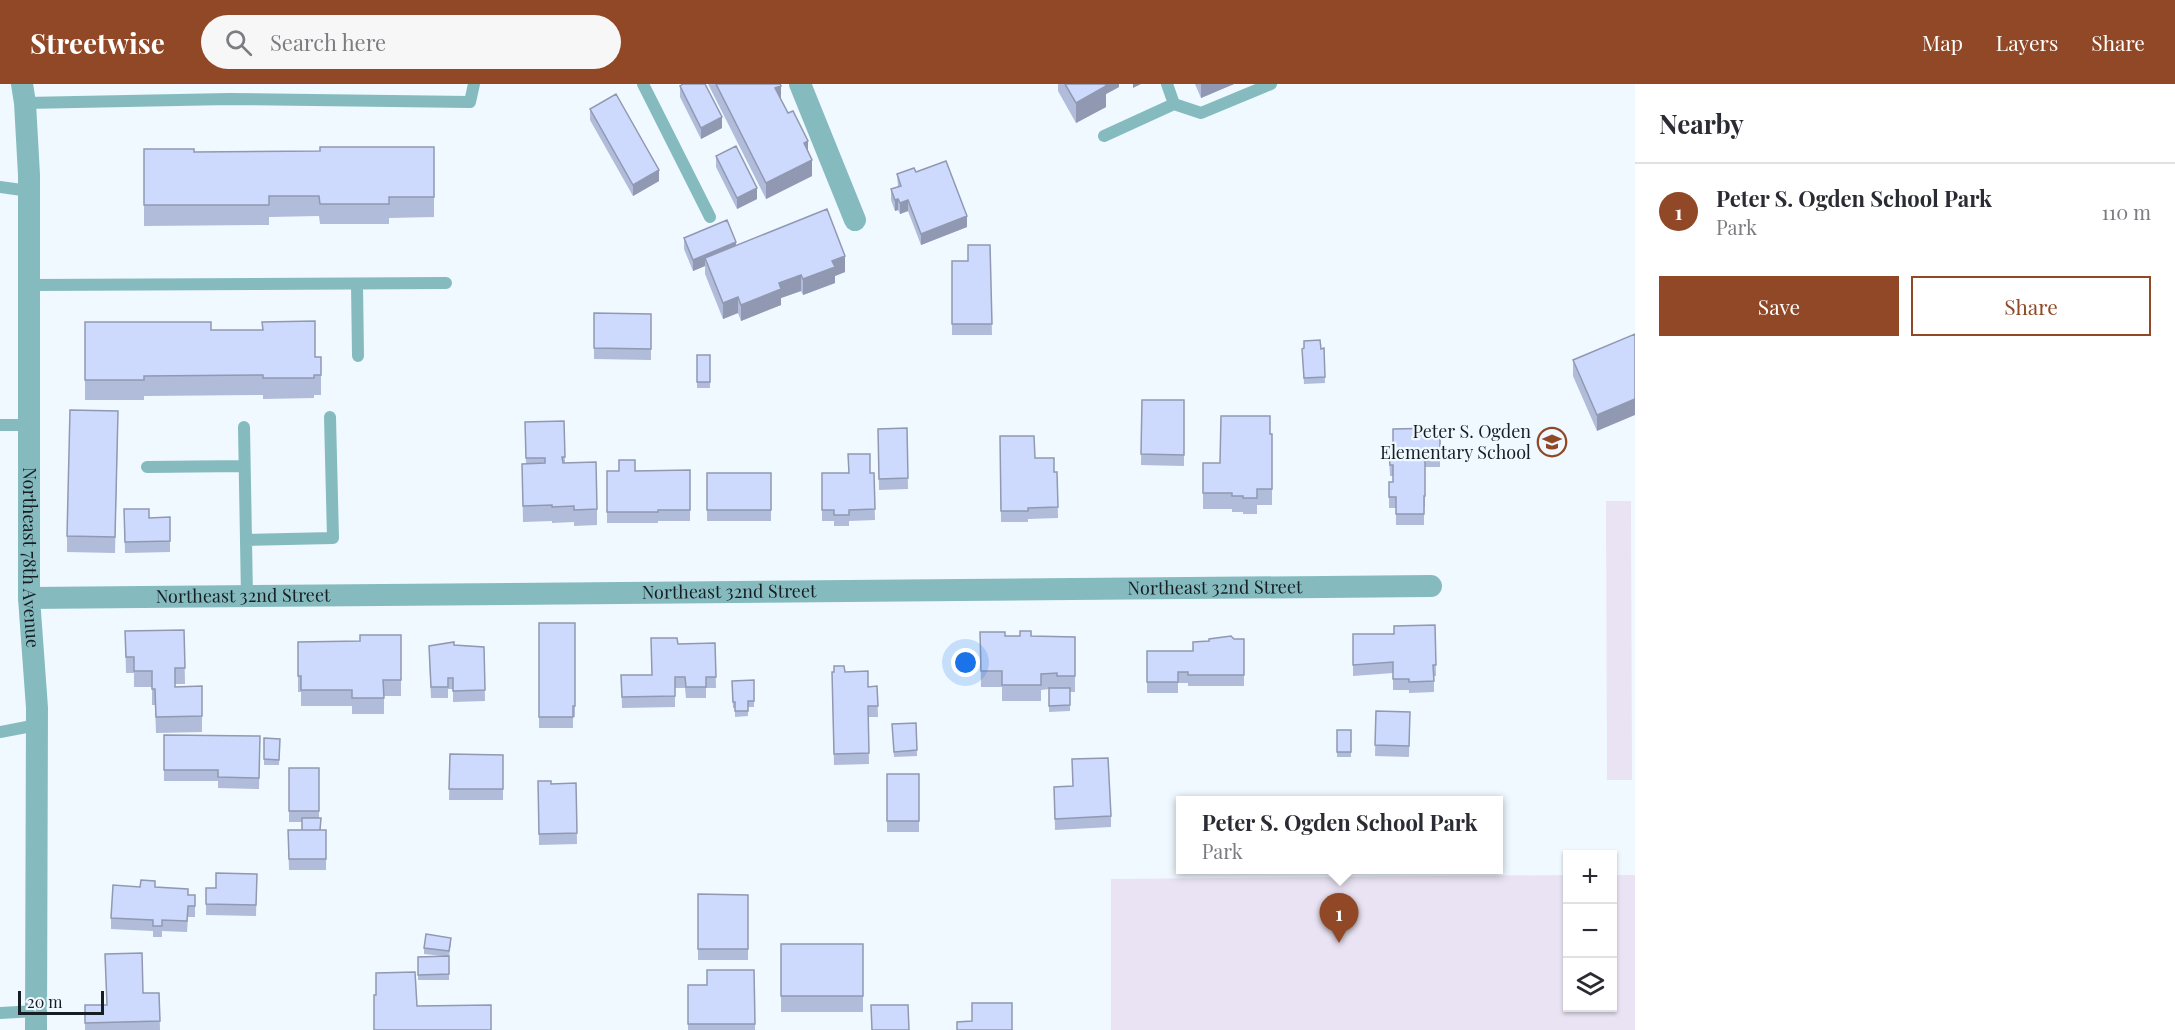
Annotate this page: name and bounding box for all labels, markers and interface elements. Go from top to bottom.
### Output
search box [201,15,621,69]
text: Streetwise [30,24,165,61]
icon: search [222,26,255,59]
text: Search here [270,27,386,57]
text: Map [1922,28,1963,56]
text: Layers [1996,28,2058,56]
text: Share [2091,28,2145,56]
text: Nearby [1659,106,1744,141]
text: Peter S. Ogden School Park [1716,183,1992,213]
text: 1 [1675,198,1682,225]
text: 110 m [2101,198,2151,225]
text: Park [1716,213,1757,240]
button: Save [1659,276,1899,336]
button: Share [1911,276,2151,336]
place label: Peter S. Ogden Elementary School [1380,419,1531,464]
school or university icon: Peter S. Ogden Elementary School [1536,426,1568,458]
street label: Northeast 78th Avenue [18,467,46,649]
street label: Northeast 32nd Street [1127,574,1303,600]
street label: Northeast 32nd Street [641,578,817,604]
street label: Northeast 32nd Street [156,582,331,608]
your location [951,648,980,677]
popup [1176,796,1503,874]
text: Peter S. Ogden School Park [1202,807,1477,837]
text: Park [1202,837,1243,864]
map controls [1563,850,1617,1012]
button: + [1563,850,1617,904]
pin: 1 [1320,894,1358,943]
button: − [1563,904,1617,958]
button: layers [1563,958,1617,1012]
scale bar [18,988,104,1016]
text: 20 m [27,991,62,1012]

